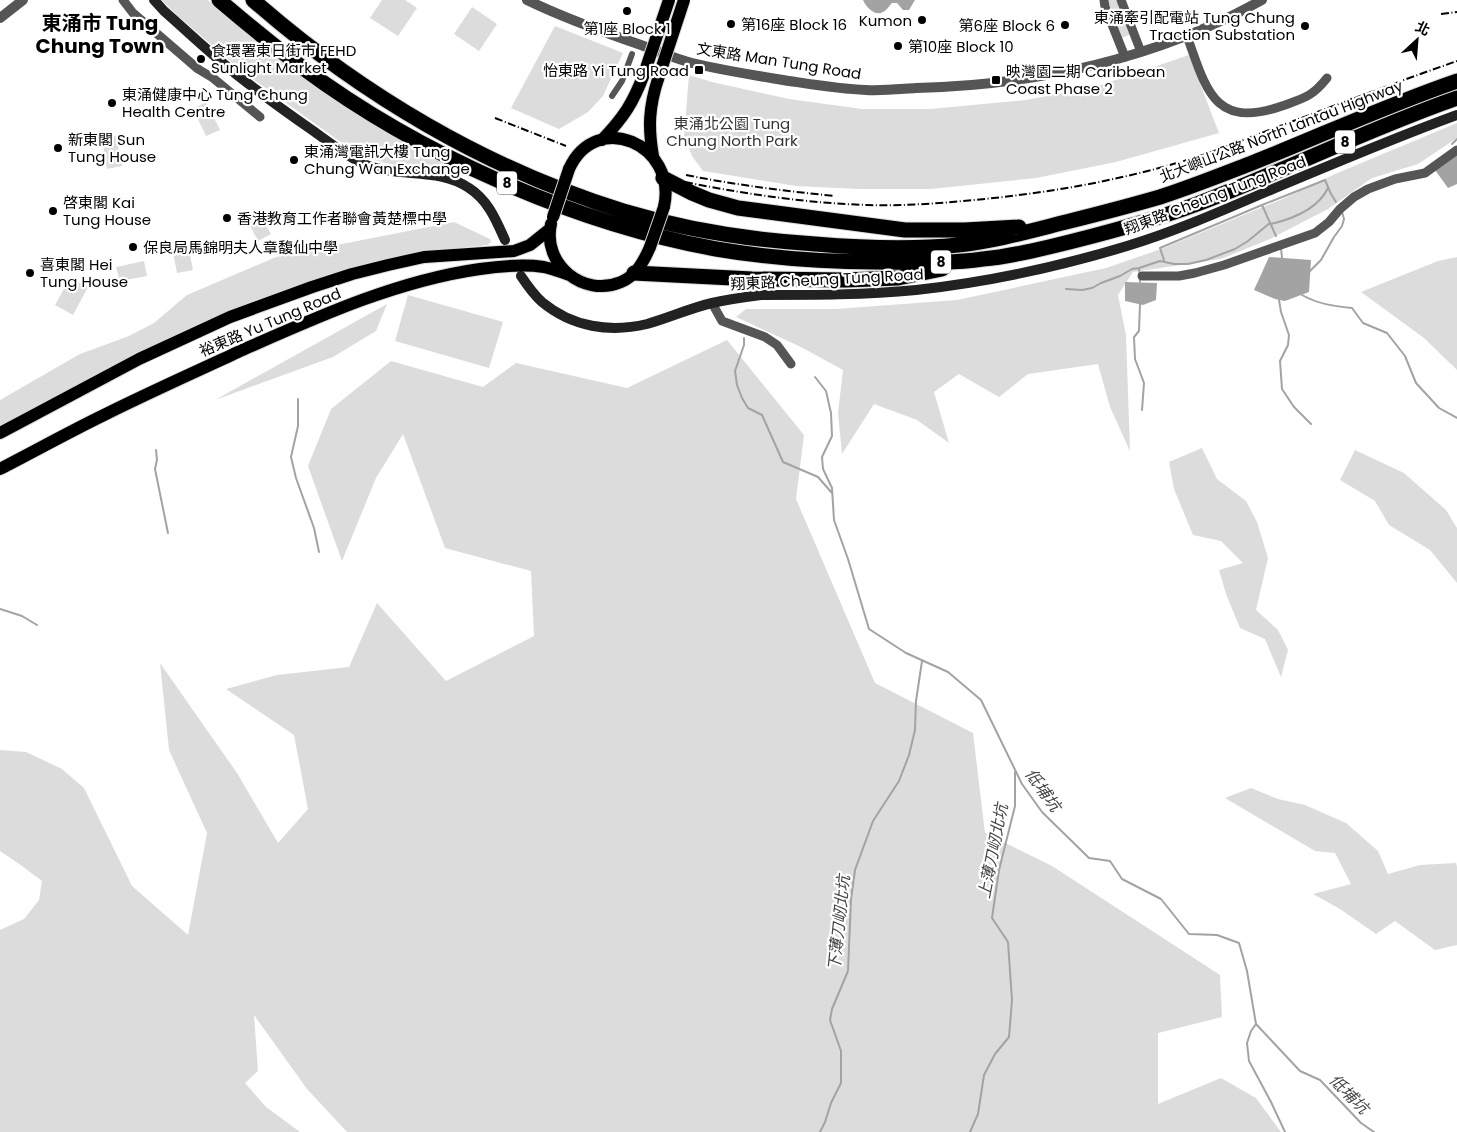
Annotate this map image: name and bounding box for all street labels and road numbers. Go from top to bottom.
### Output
street label: 文東路 Man Tung Road [695,38,863,84]
street label: 北大嶼山公路 North Lantau Highway [1156,75,1406,187]
road number: 8 [1335,130,1355,154]
street label: 翔東路 Cheung Tung Road [1121,151,1309,239]
road number: 8 [497,172,517,194]
road number: 8 [931,250,951,274]
street label: 翔東路 Cheung Tung Road [730,263,924,295]
street label: 裕東路 Yu Tung Road [196,283,344,361]

